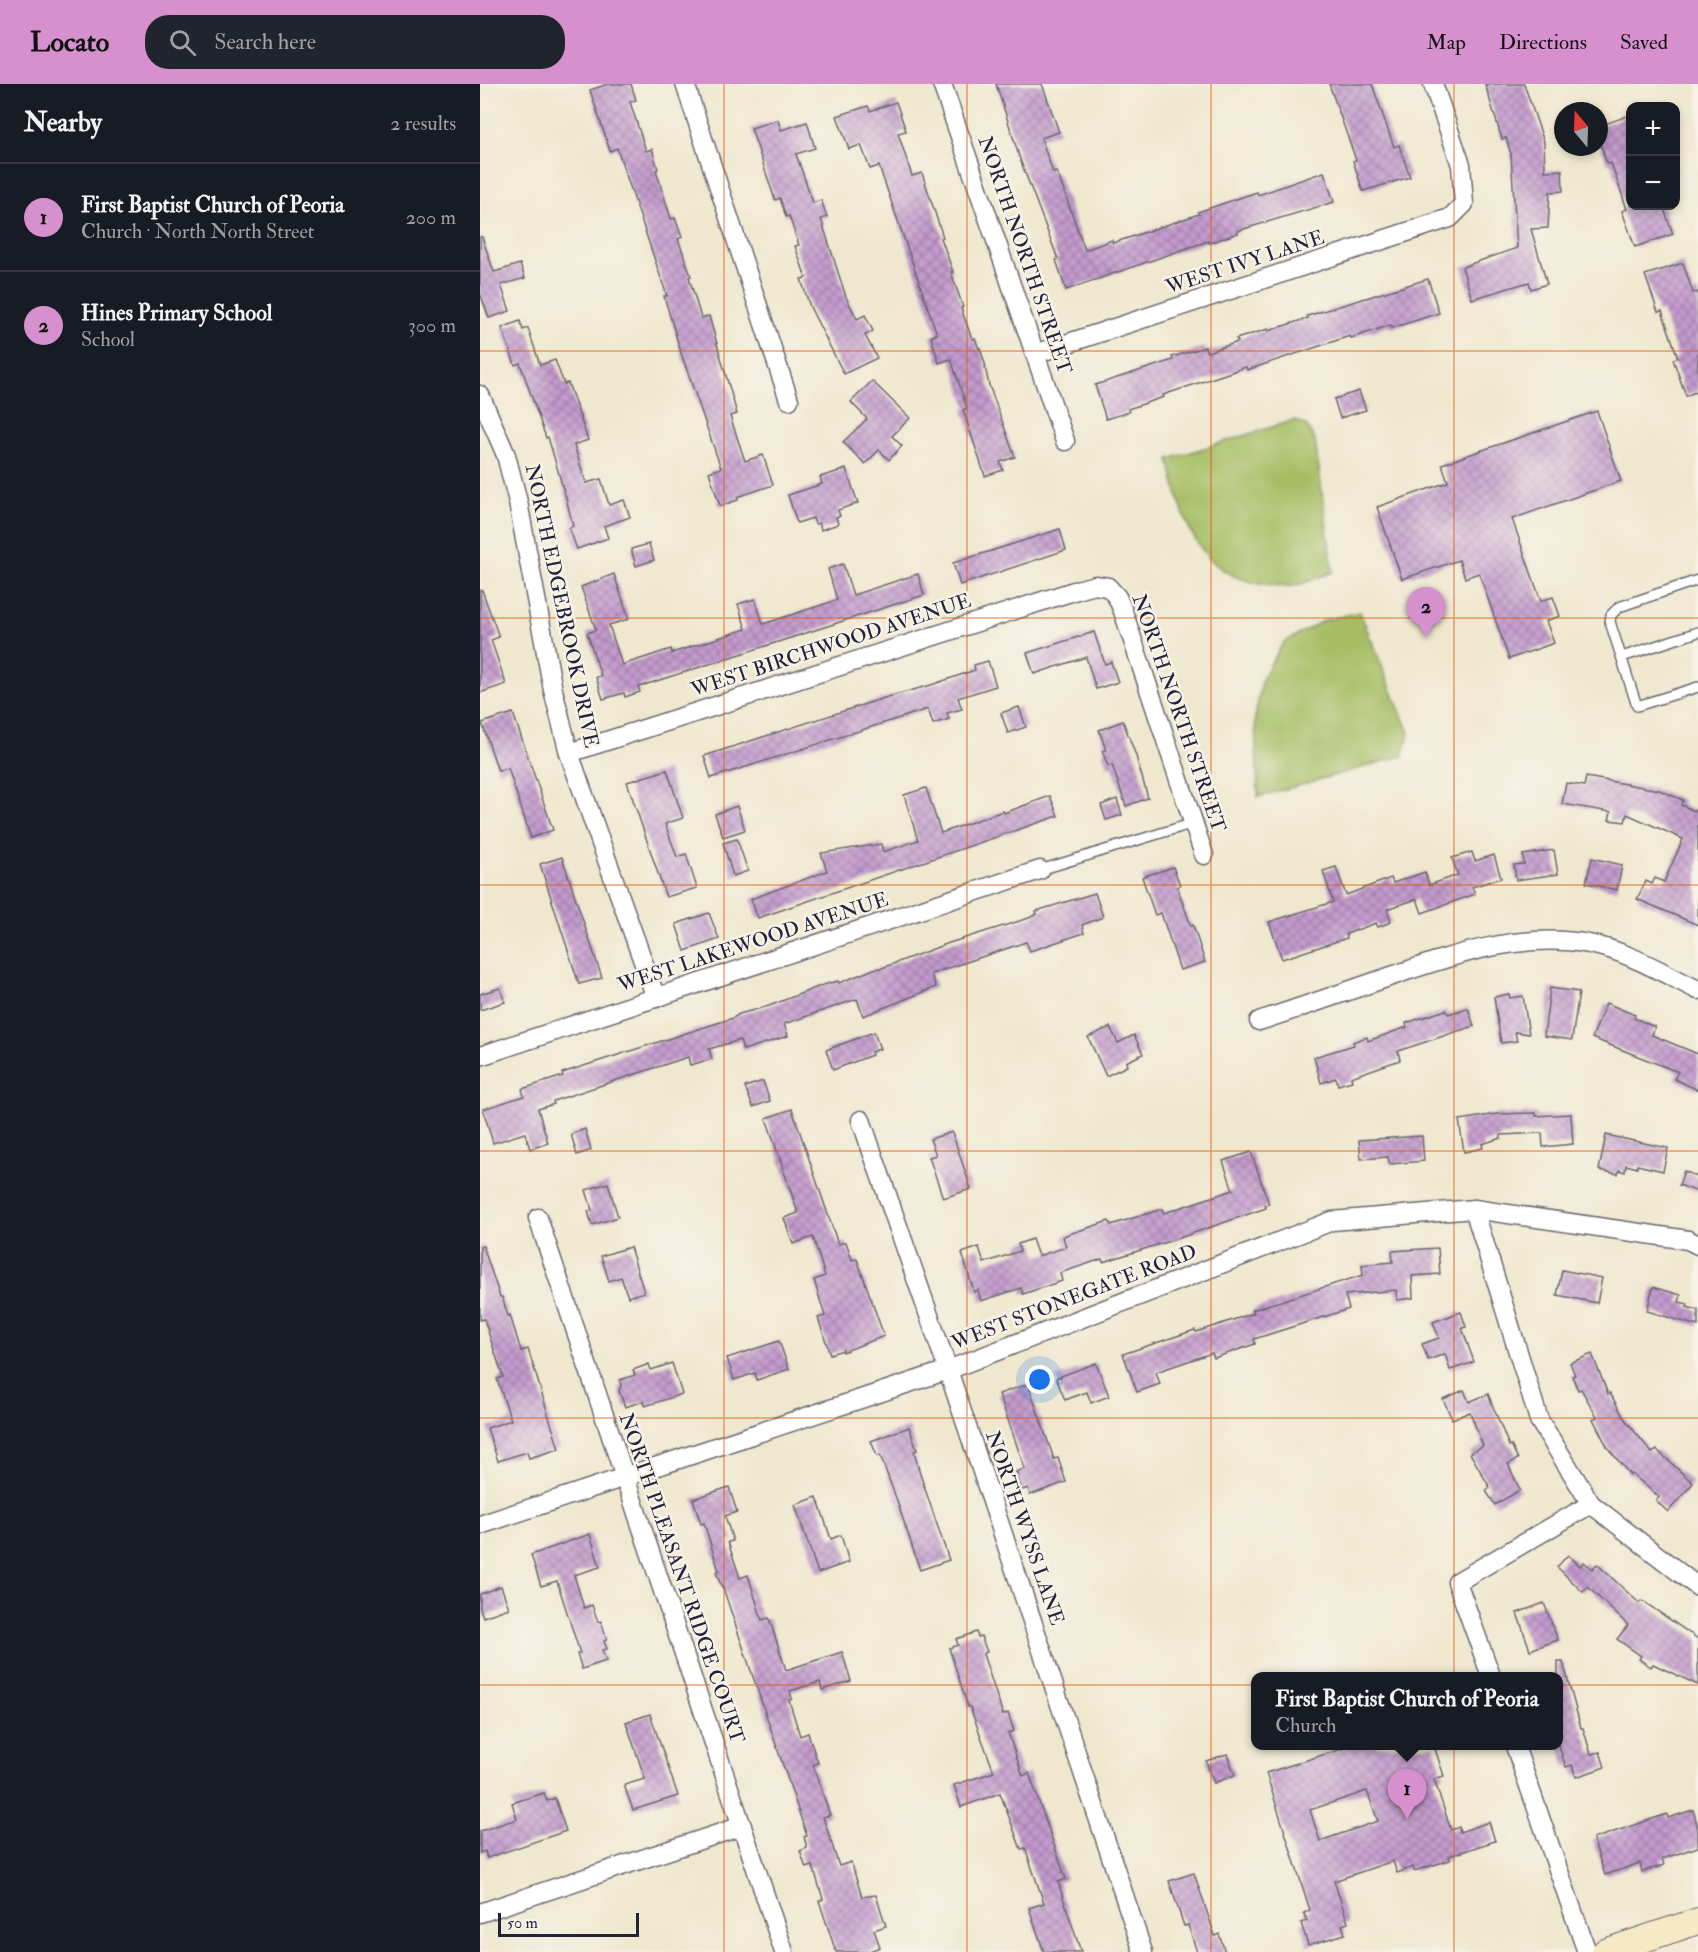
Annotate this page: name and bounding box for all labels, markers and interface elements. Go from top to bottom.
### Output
search box [145,15,565,69]
text: Locato [30,25,109,60]
icon: search [166,26,199,59]
text: Search here [214,28,316,56]
text: Map [1426,29,1466,56]
text: Directions [1499,29,1587,56]
text: Saved [1620,29,1668,56]
north arrow [1554,102,1608,156]
map controls [1626,102,1680,210]
button: + [1626,102,1680,156]
text: Nearby [24,107,102,139]
text: 2 results [390,111,456,136]
street label: NORTH NORTH STREET [972,133,1078,377]
button: − [1626,156,1680,210]
text: First Baptist Church of Peoria [81,191,344,219]
text: 1 [40,205,47,230]
text: 200 m [406,205,456,230]
text: Church · North North Street [81,219,314,244]
street label: WEST IVY LANE [1162,225,1327,300]
text: Hines Primary School [81,299,272,327]
text: 2 [38,313,49,338]
text: 300 m [408,313,456,338]
text: School [81,327,135,352]
street label: NORTH EDGEBROOK DRIVE [520,462,604,750]
street label: WEST BIRCHWOOD AVENUE [687,588,974,702]
pin: 2 [1406,588,1446,637]
street label: NORTH NORTH STREET [1126,591,1232,835]
street label: WEST LAKEWOOD AVENUE [614,886,891,998]
street label: WEST STONEGATE ROAD [947,1239,1200,1356]
your location [1025,1365,1054,1394]
street label: NORTH PLEASANT RIDGE COURT [614,1410,750,1747]
street label: NORTH WYSS LANE [980,1428,1070,1628]
popup [1251,1672,1563,1750]
text: First Baptist Church of Peoria [1275,1685,1539,1713]
text: Church [1275,1713,1337,1738]
pin: 1 [1388,1770,1426,1819]
scale bar [498,1910,639,1938]
text: 50 m [507,1913,538,1933]

